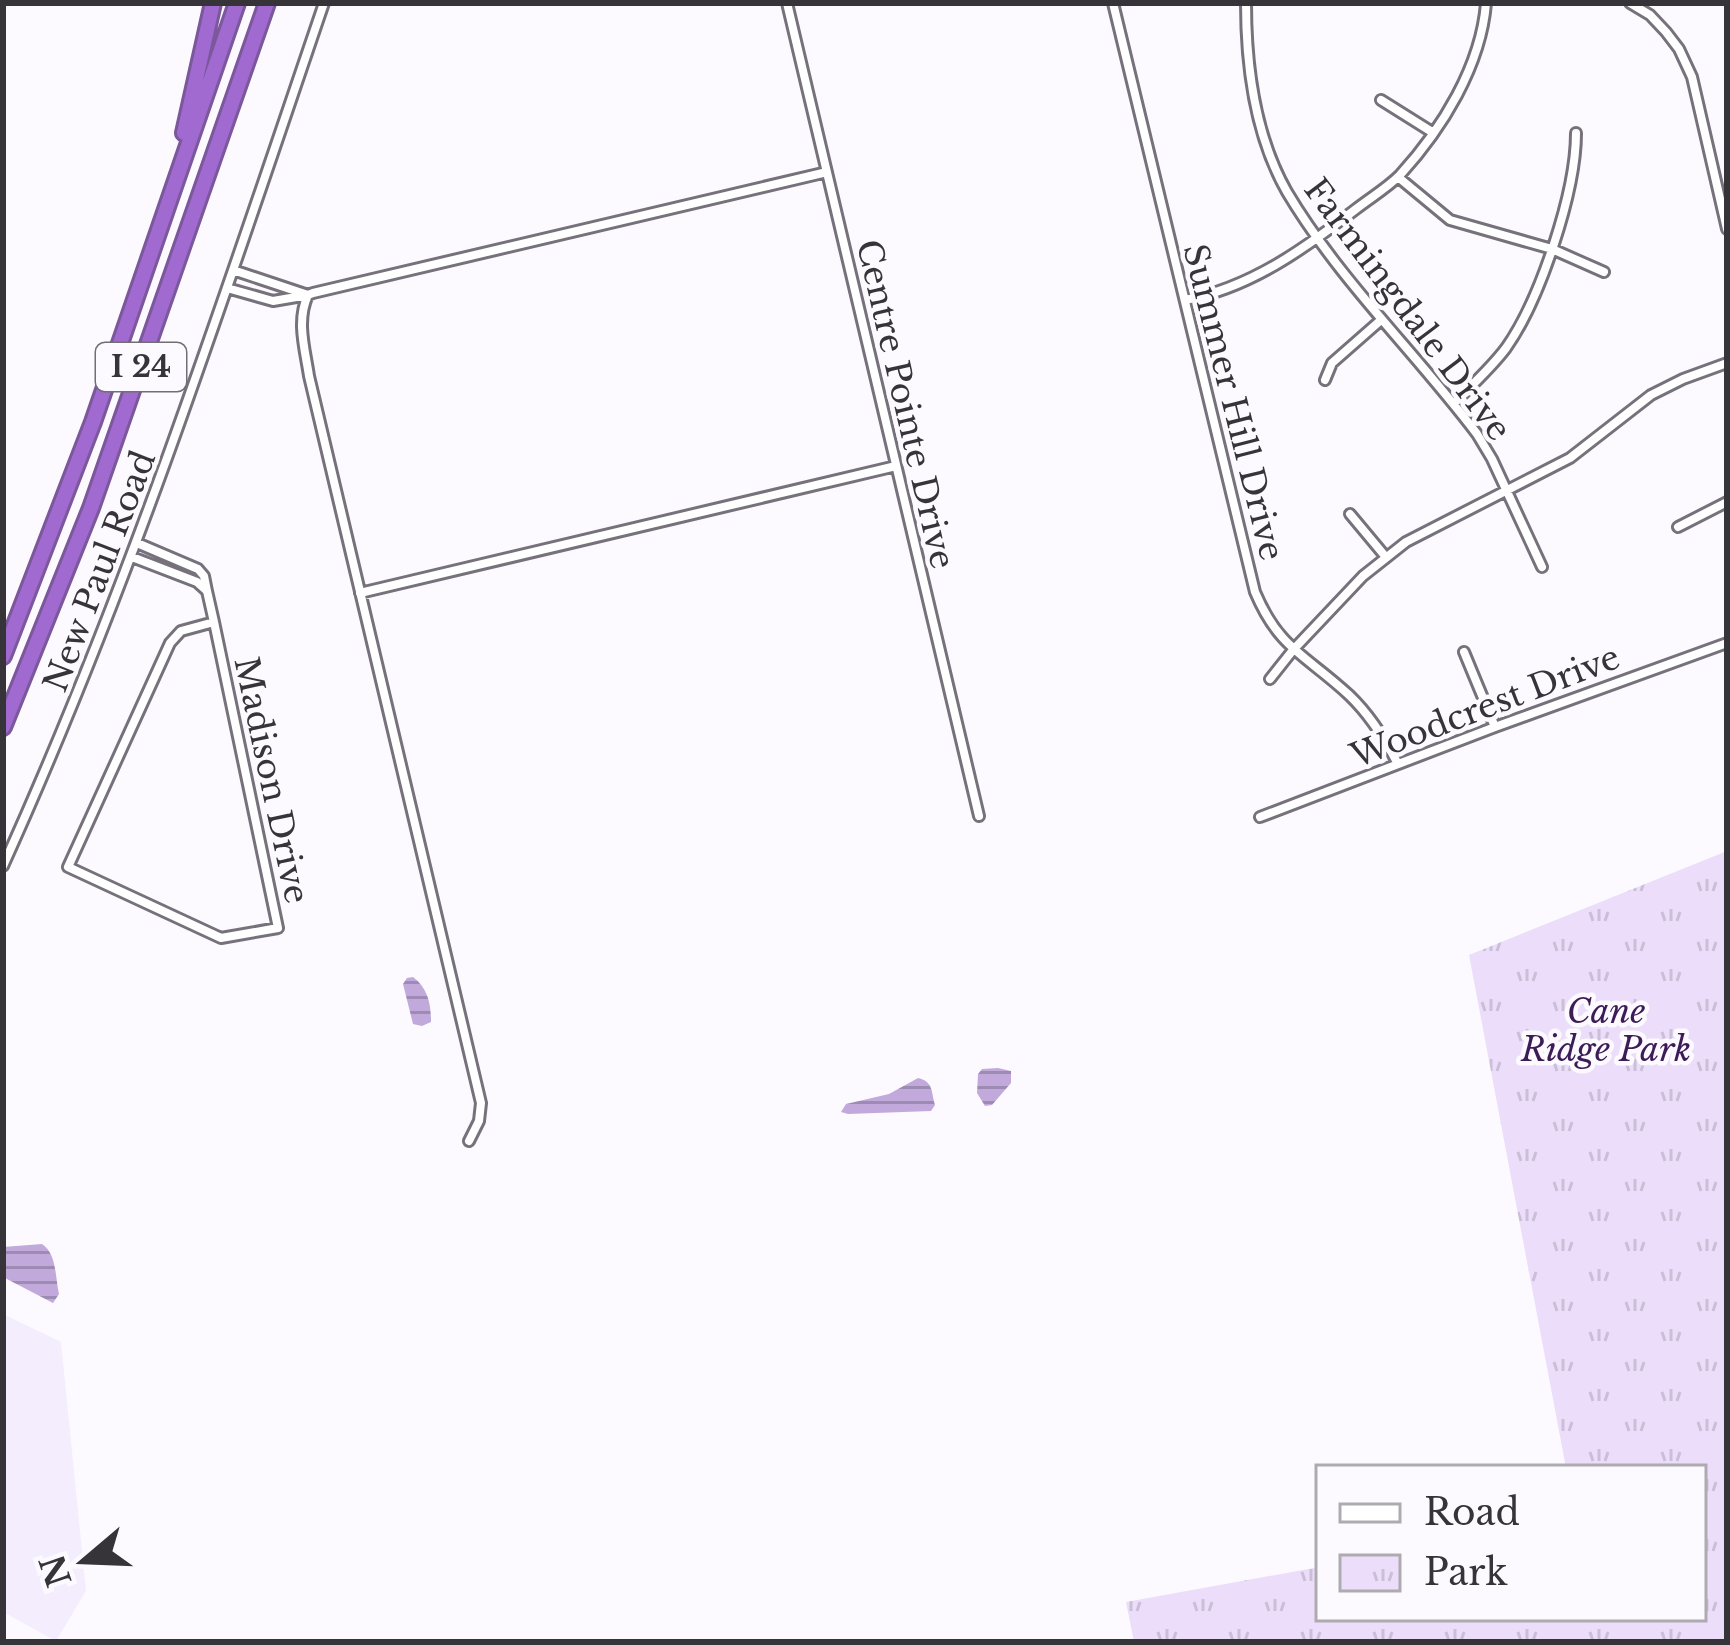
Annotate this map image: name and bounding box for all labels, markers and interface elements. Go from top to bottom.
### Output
street label: Farmingdale Drive [1296,170,1520,449]
street label: Centre Pointe Drive [848,235,963,573]
street label: Summer Hill Drive [1174,240,1293,565]
road number: I 24 [96,343,186,391]
street label: New Paul Road [35,445,164,697]
street label: Woodcrest Drive [1344,636,1625,777]
street label: Madison Drive [225,653,318,907]
park label: Cane Ridge Park [1520,991,1691,1070]
legend [1316,1465,1706,1621]
text: Road [1424,1490,1520,1535]
north arrow [24,1501,144,1621]
text: N [32,1549,81,1592]
text: Park [1424,1550,1508,1595]

